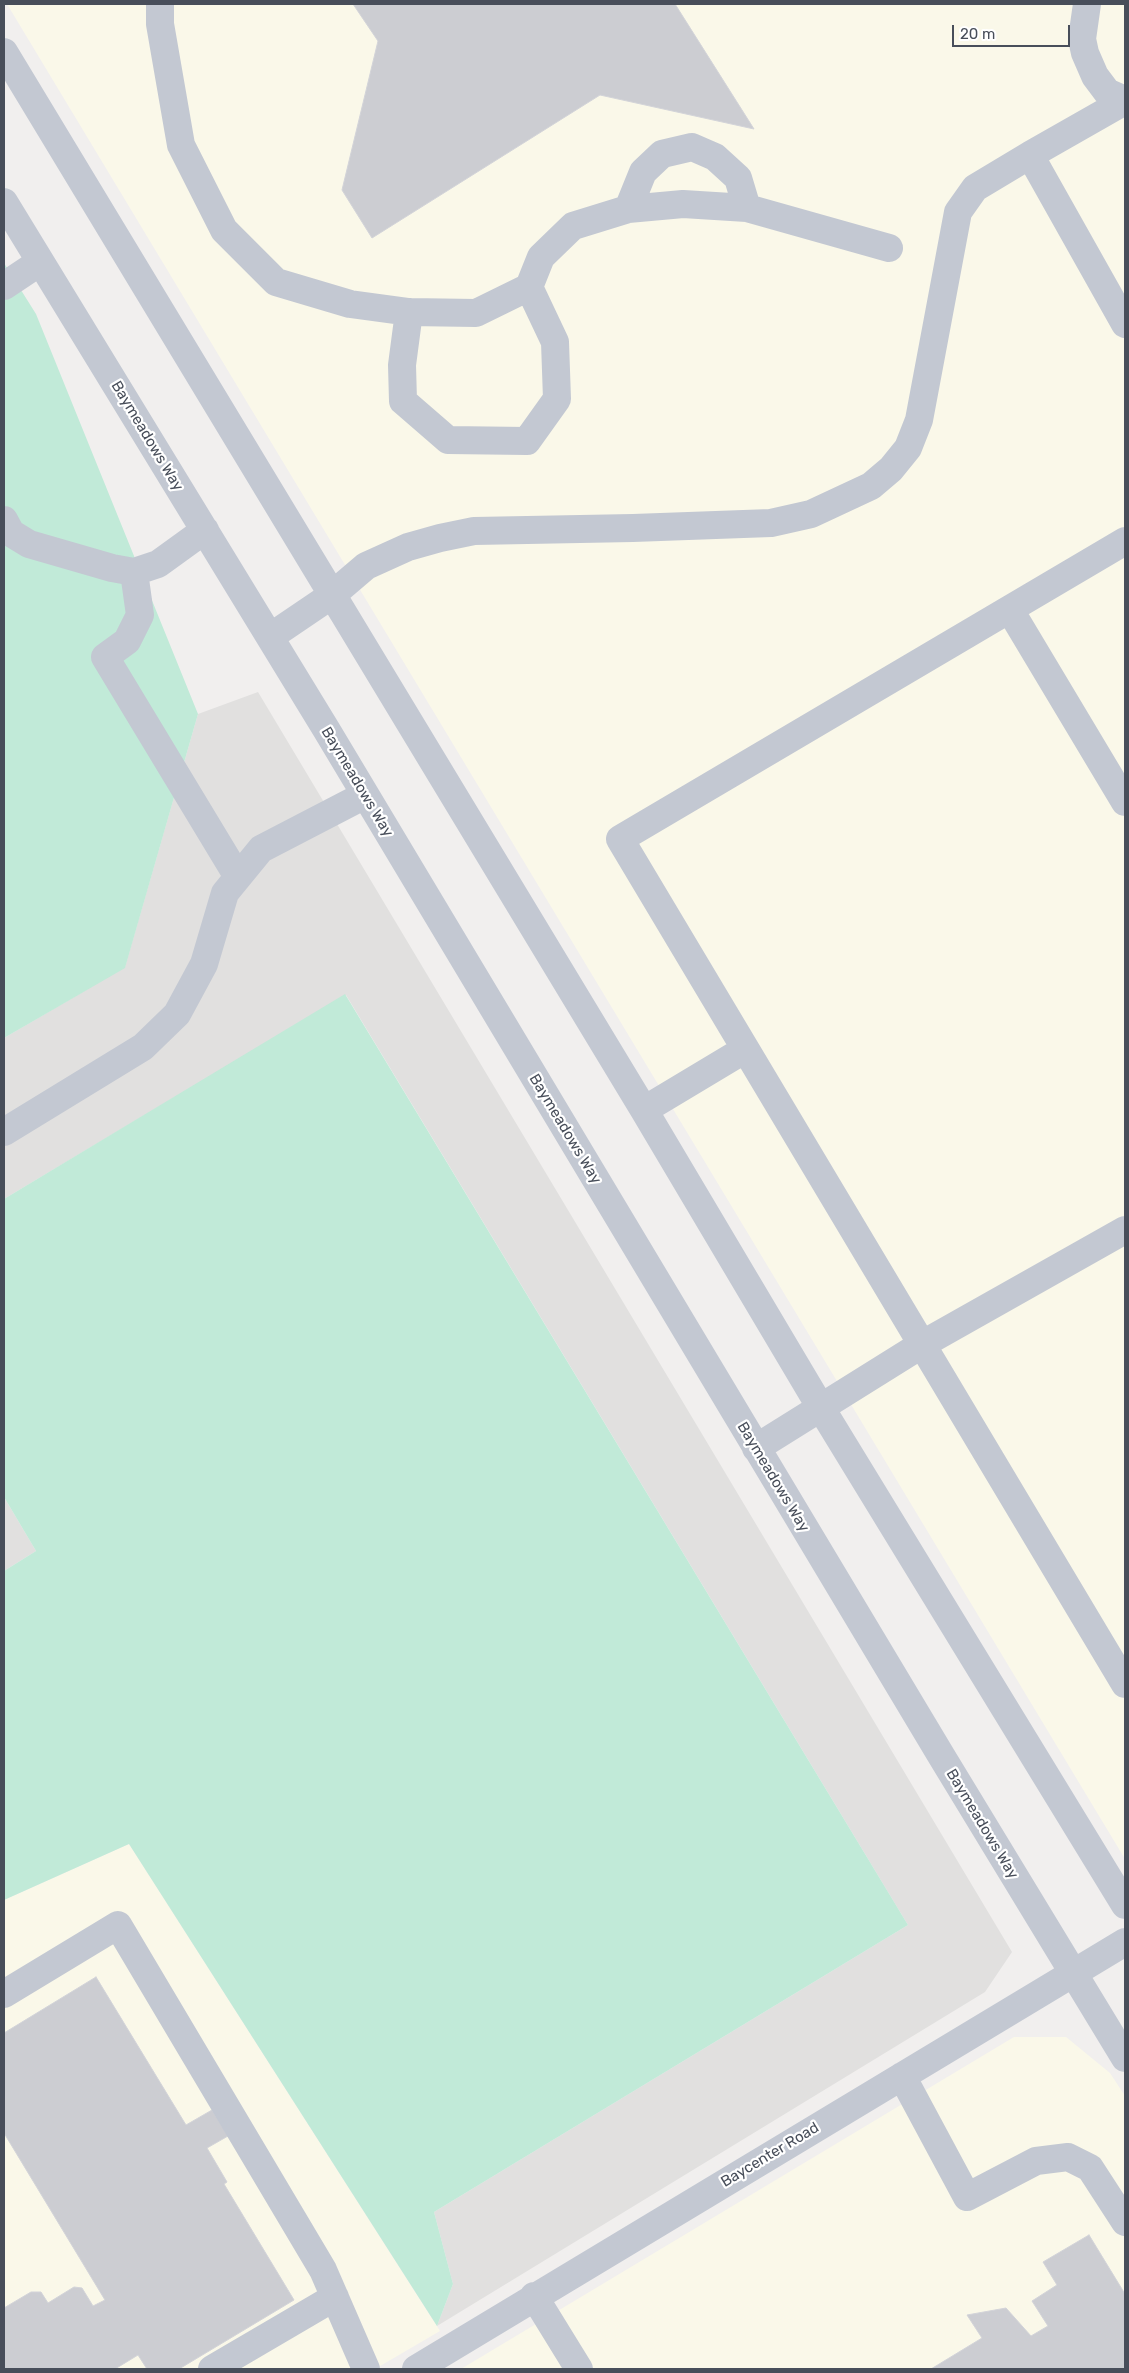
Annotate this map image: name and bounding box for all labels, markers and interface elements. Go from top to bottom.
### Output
scale bar [954,15,1072,47]
text: 20 m [960,25,995,43]
street label: Baymeadows Way [107,378,187,494]
street label: Baymeadows Way [317,724,397,840]
street label: Baymeadows Way [525,1071,605,1187]
street label: Baymeadows Way [733,1419,813,1535]
street label: Baymeadows Way [942,1766,1022,1882]
street label: Baycenter Road [718,2119,822,2191]

